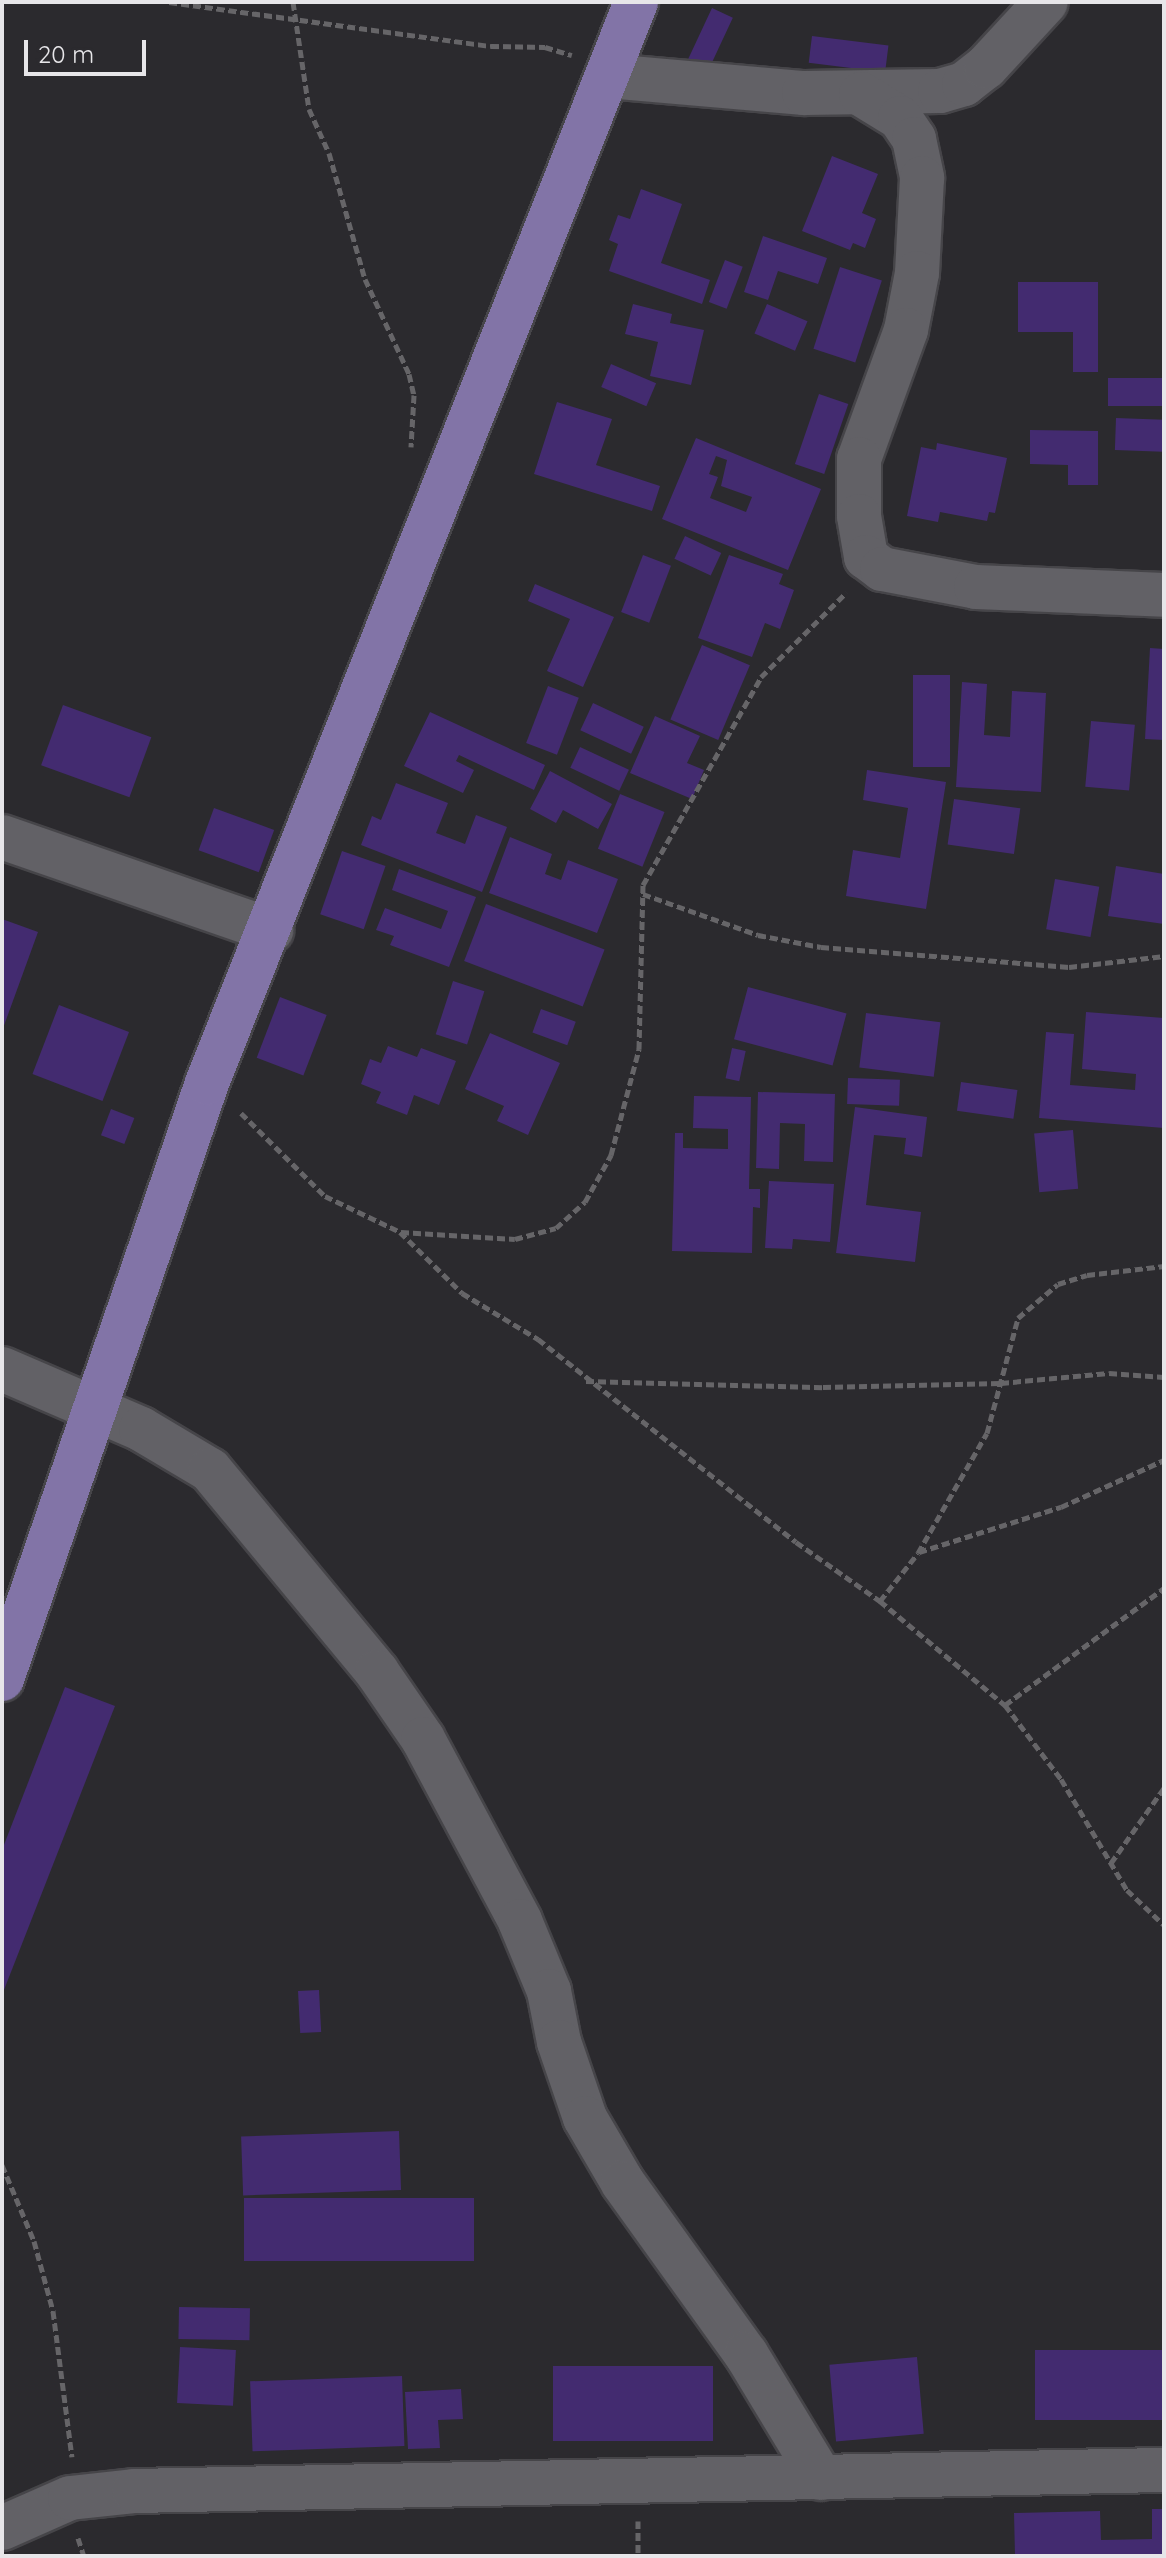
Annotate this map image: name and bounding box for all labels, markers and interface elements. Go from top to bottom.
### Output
scale bar [28,24,150,74]
text: 20 m [38,39,94,69]

